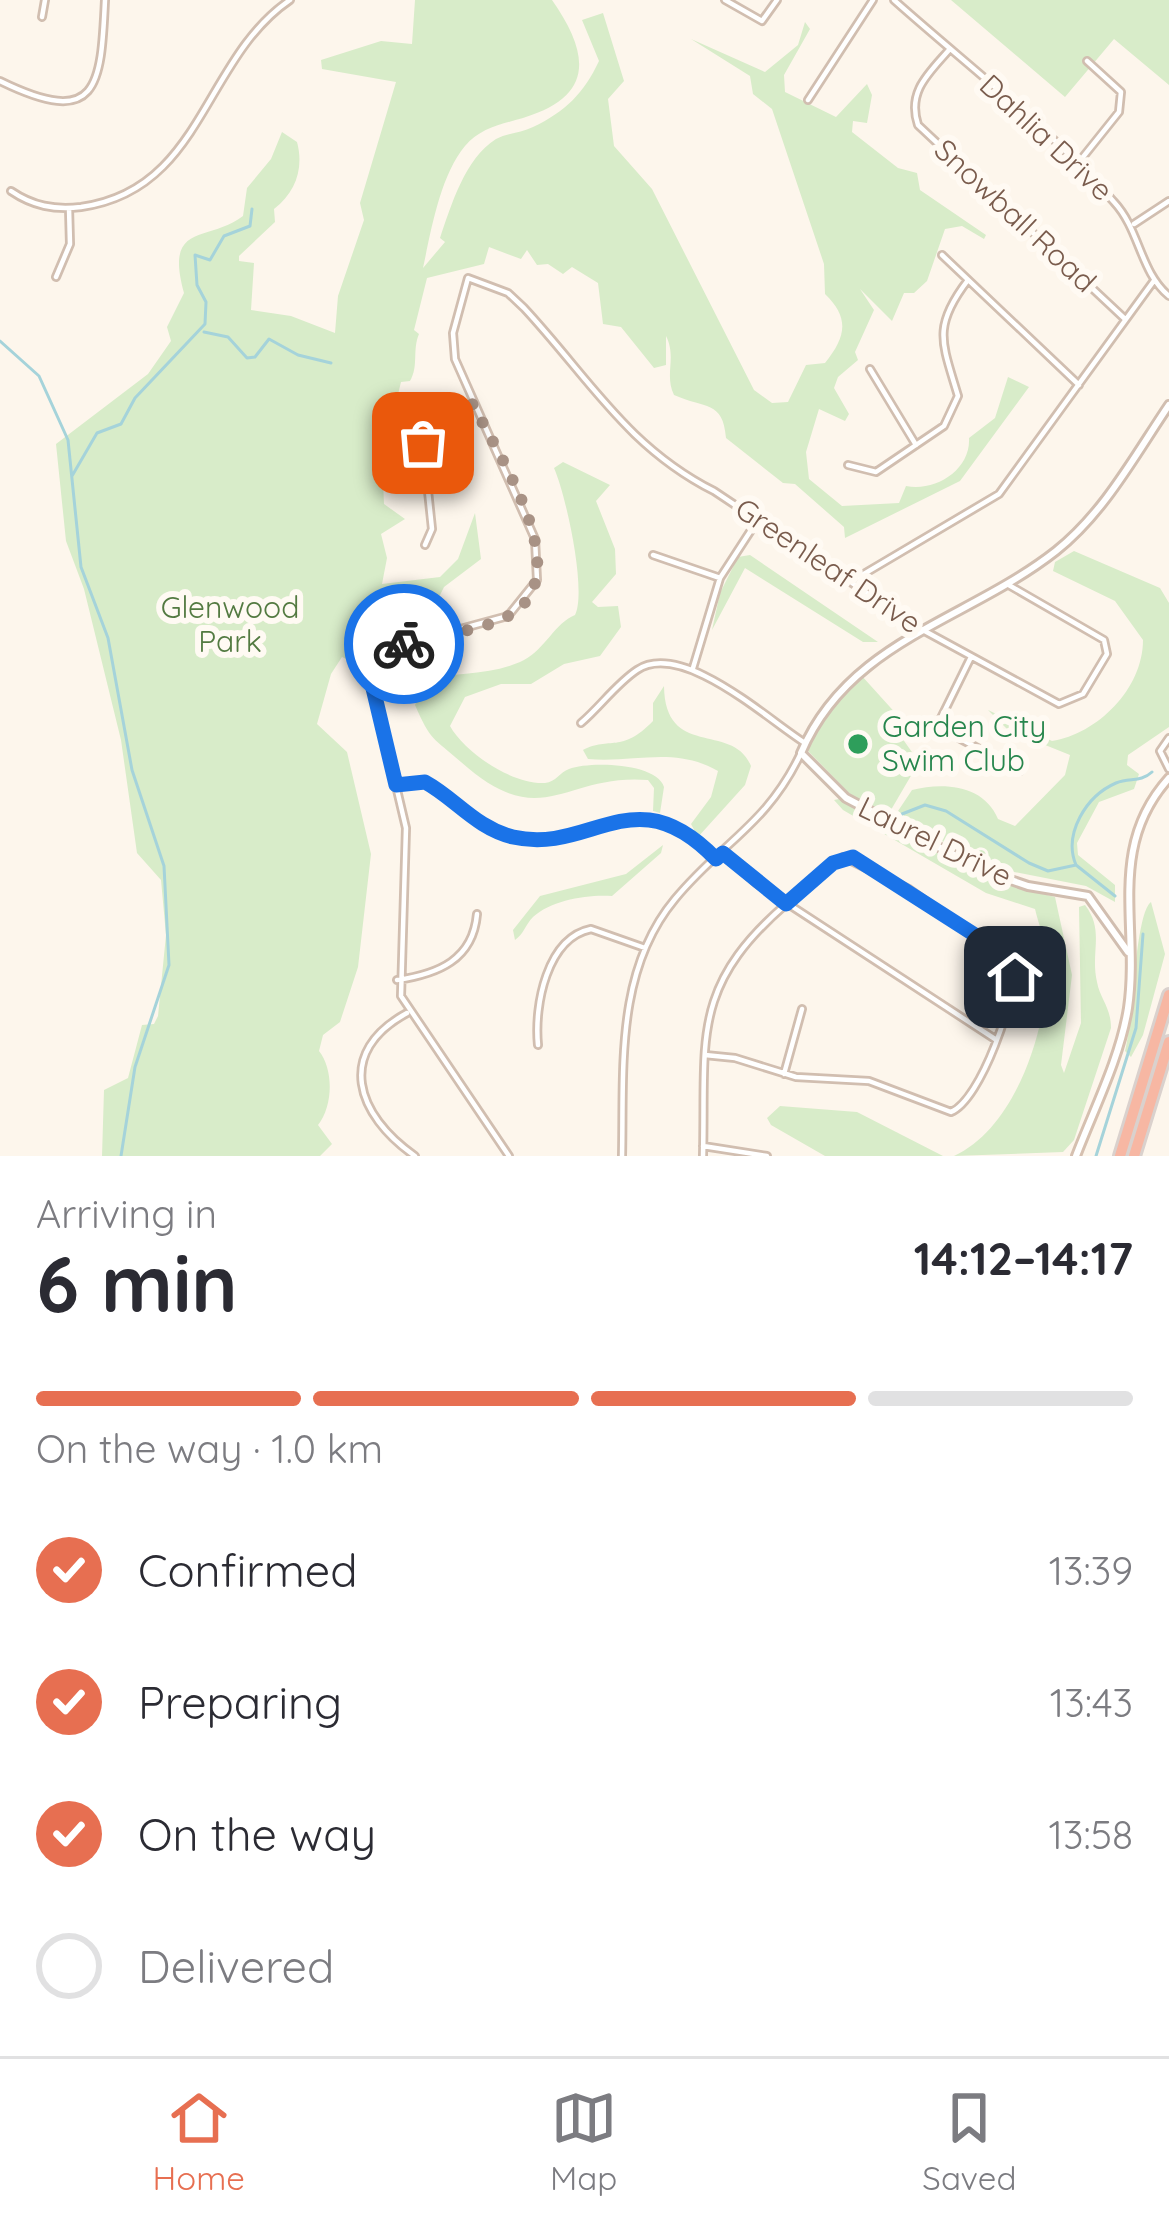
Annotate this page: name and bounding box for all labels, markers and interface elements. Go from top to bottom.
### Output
street label: Dahlia Drive [972,66,1121,209]
street label: Snowball Road [927,131,1105,300]
pin [372,392,474,494]
icon: bag [390,410,456,476]
street label: Greenleaf Drive [728,489,929,641]
courier [344,584,464,704]
park label: Glenwood Park [161,588,299,660]
icon: bike [371,611,437,677]
place label: Garden City Swim Club [882,707,1046,779]
marker: Garden City Swim Club [845,731,871,757]
street label: Laurel Drive [852,788,1018,895]
pin [964,926,1066,1028]
icon: home [982,944,1048,1010]
text: Arriving in [36,1189,217,1238]
text: 14:12–14:17 [914,1230,1133,1286]
text: 6 min [36,1234,238,1332]
text: On the way · 1.0 km [36,1424,383,1473]
icon: check [36,1537,102,1603]
text: Confirmed [138,1542,357,1598]
text: 13:39 [1049,1546,1133,1595]
icon: check [36,1669,102,1735]
text: Preparing [138,1674,342,1730]
text: 13:43 [1050,1678,1133,1727]
icon: check [36,1801,102,1867]
text: On the way [138,1806,376,1862]
text: 13:58 [1049,1810,1133,1859]
text: Delivered [138,1938,334,1994]
tab: Home [153,2085,245,2198]
tab: Map [550,2085,617,2198]
tab: Saved [922,2085,1016,2198]

